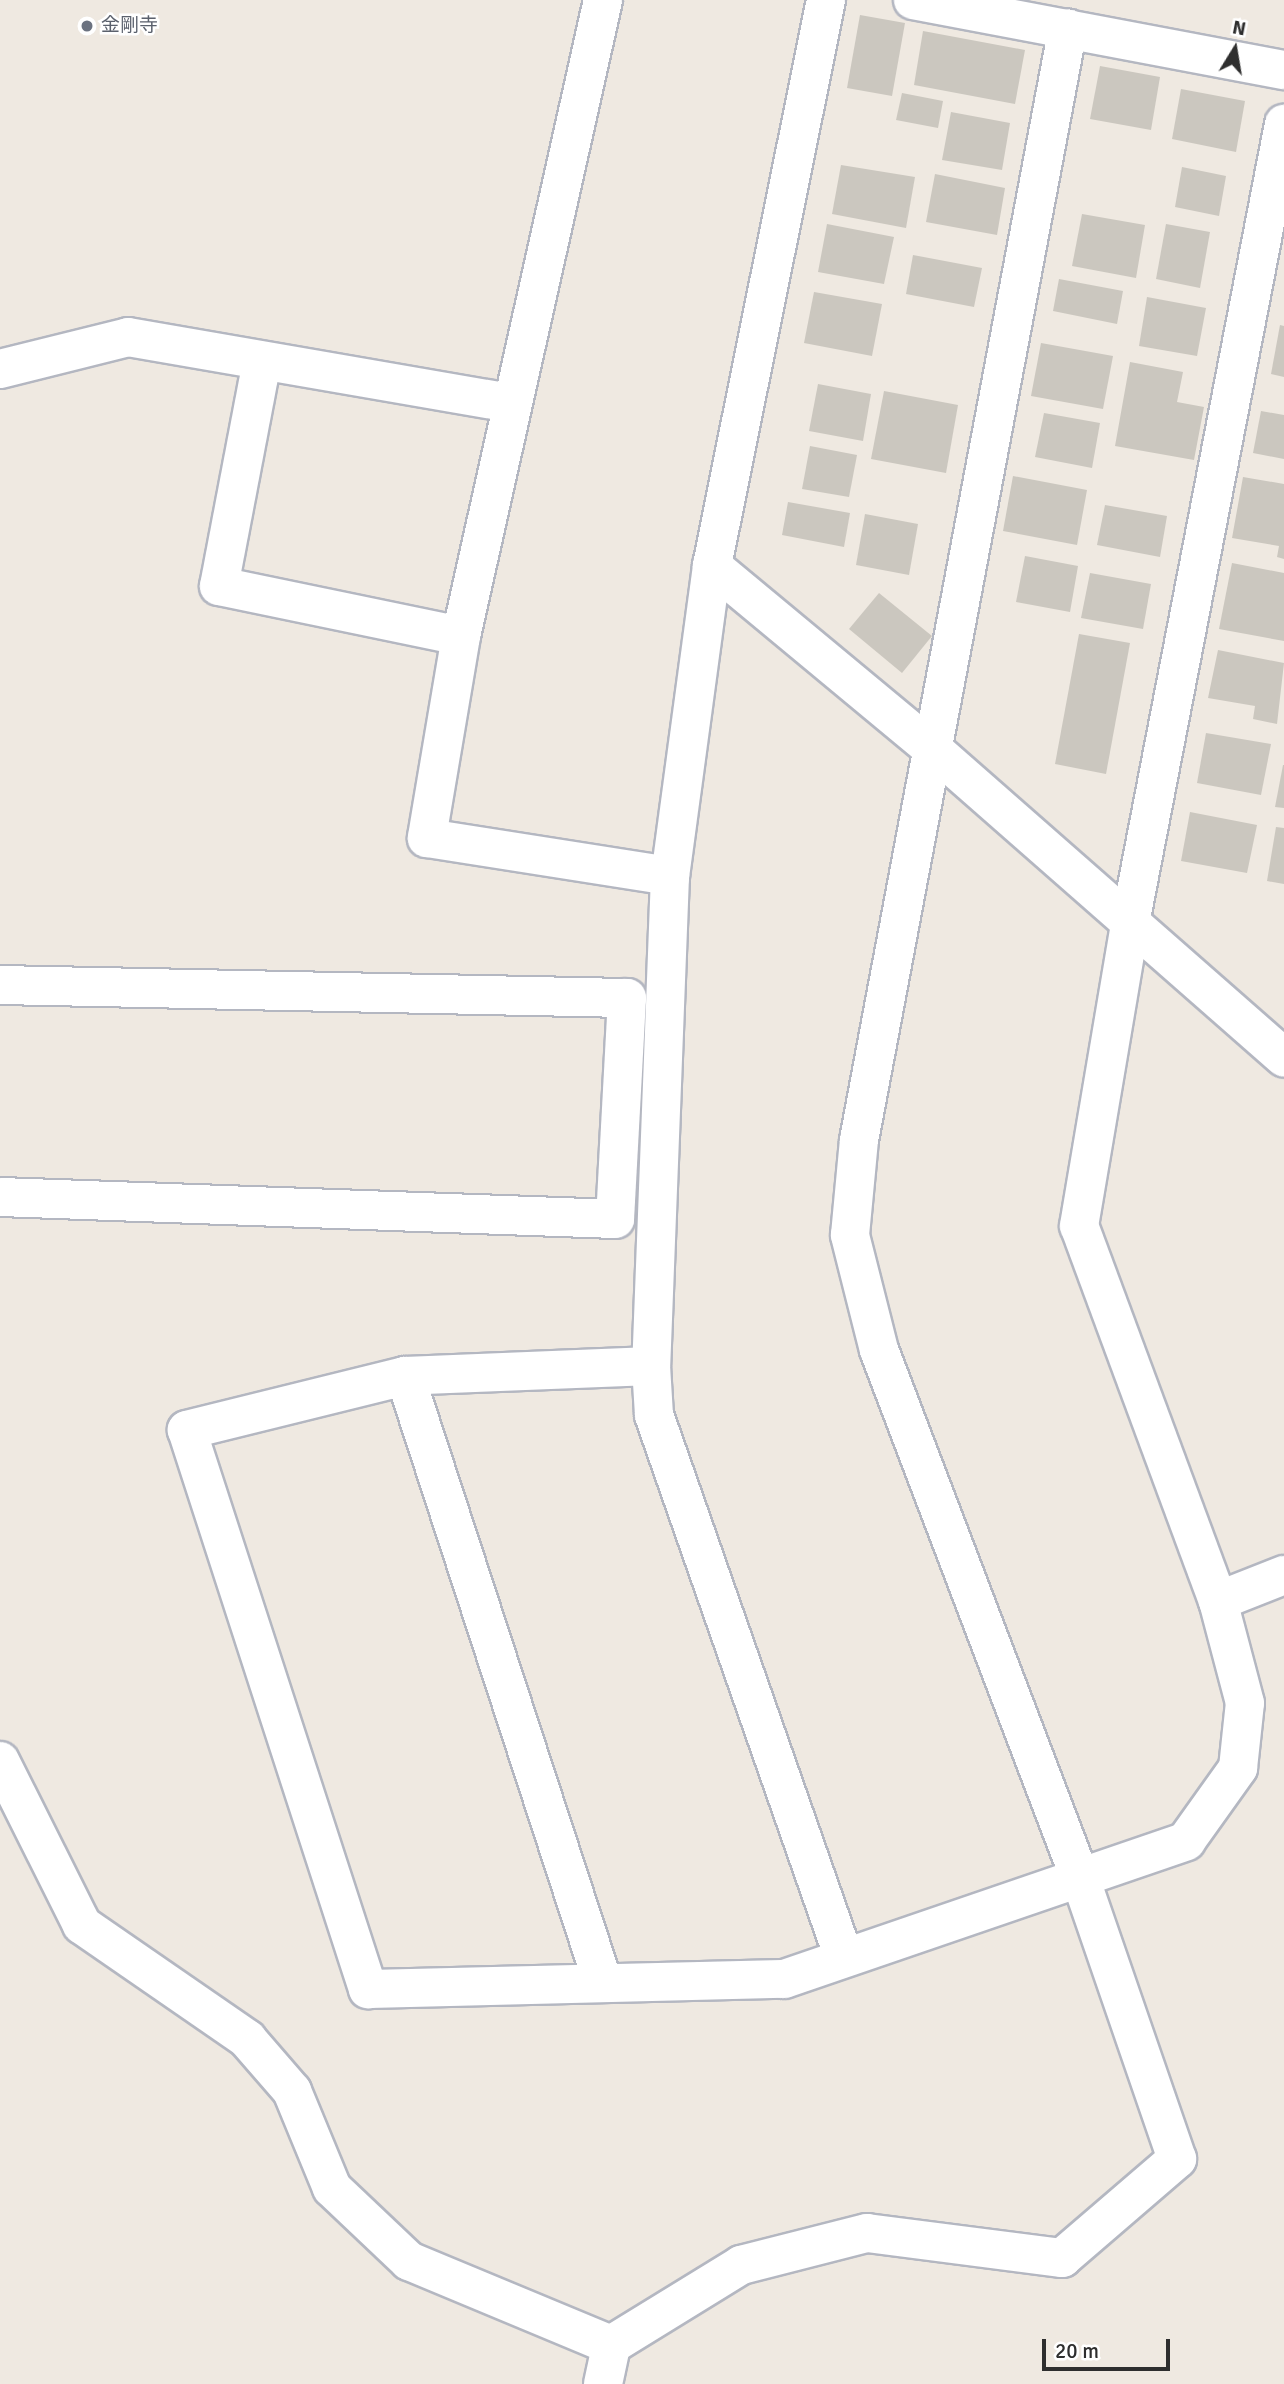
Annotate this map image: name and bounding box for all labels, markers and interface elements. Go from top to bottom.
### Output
north arrow [1200,14,1270,84]
place label: 金剛寺 [101,15,158,37]
text: N [1230,15,1248,41]
marker: 金剛寺 [79,18,95,34]
scale bar [1046,2324,1174,2368]
text: 20 m [1055,2338,1099,2364]

